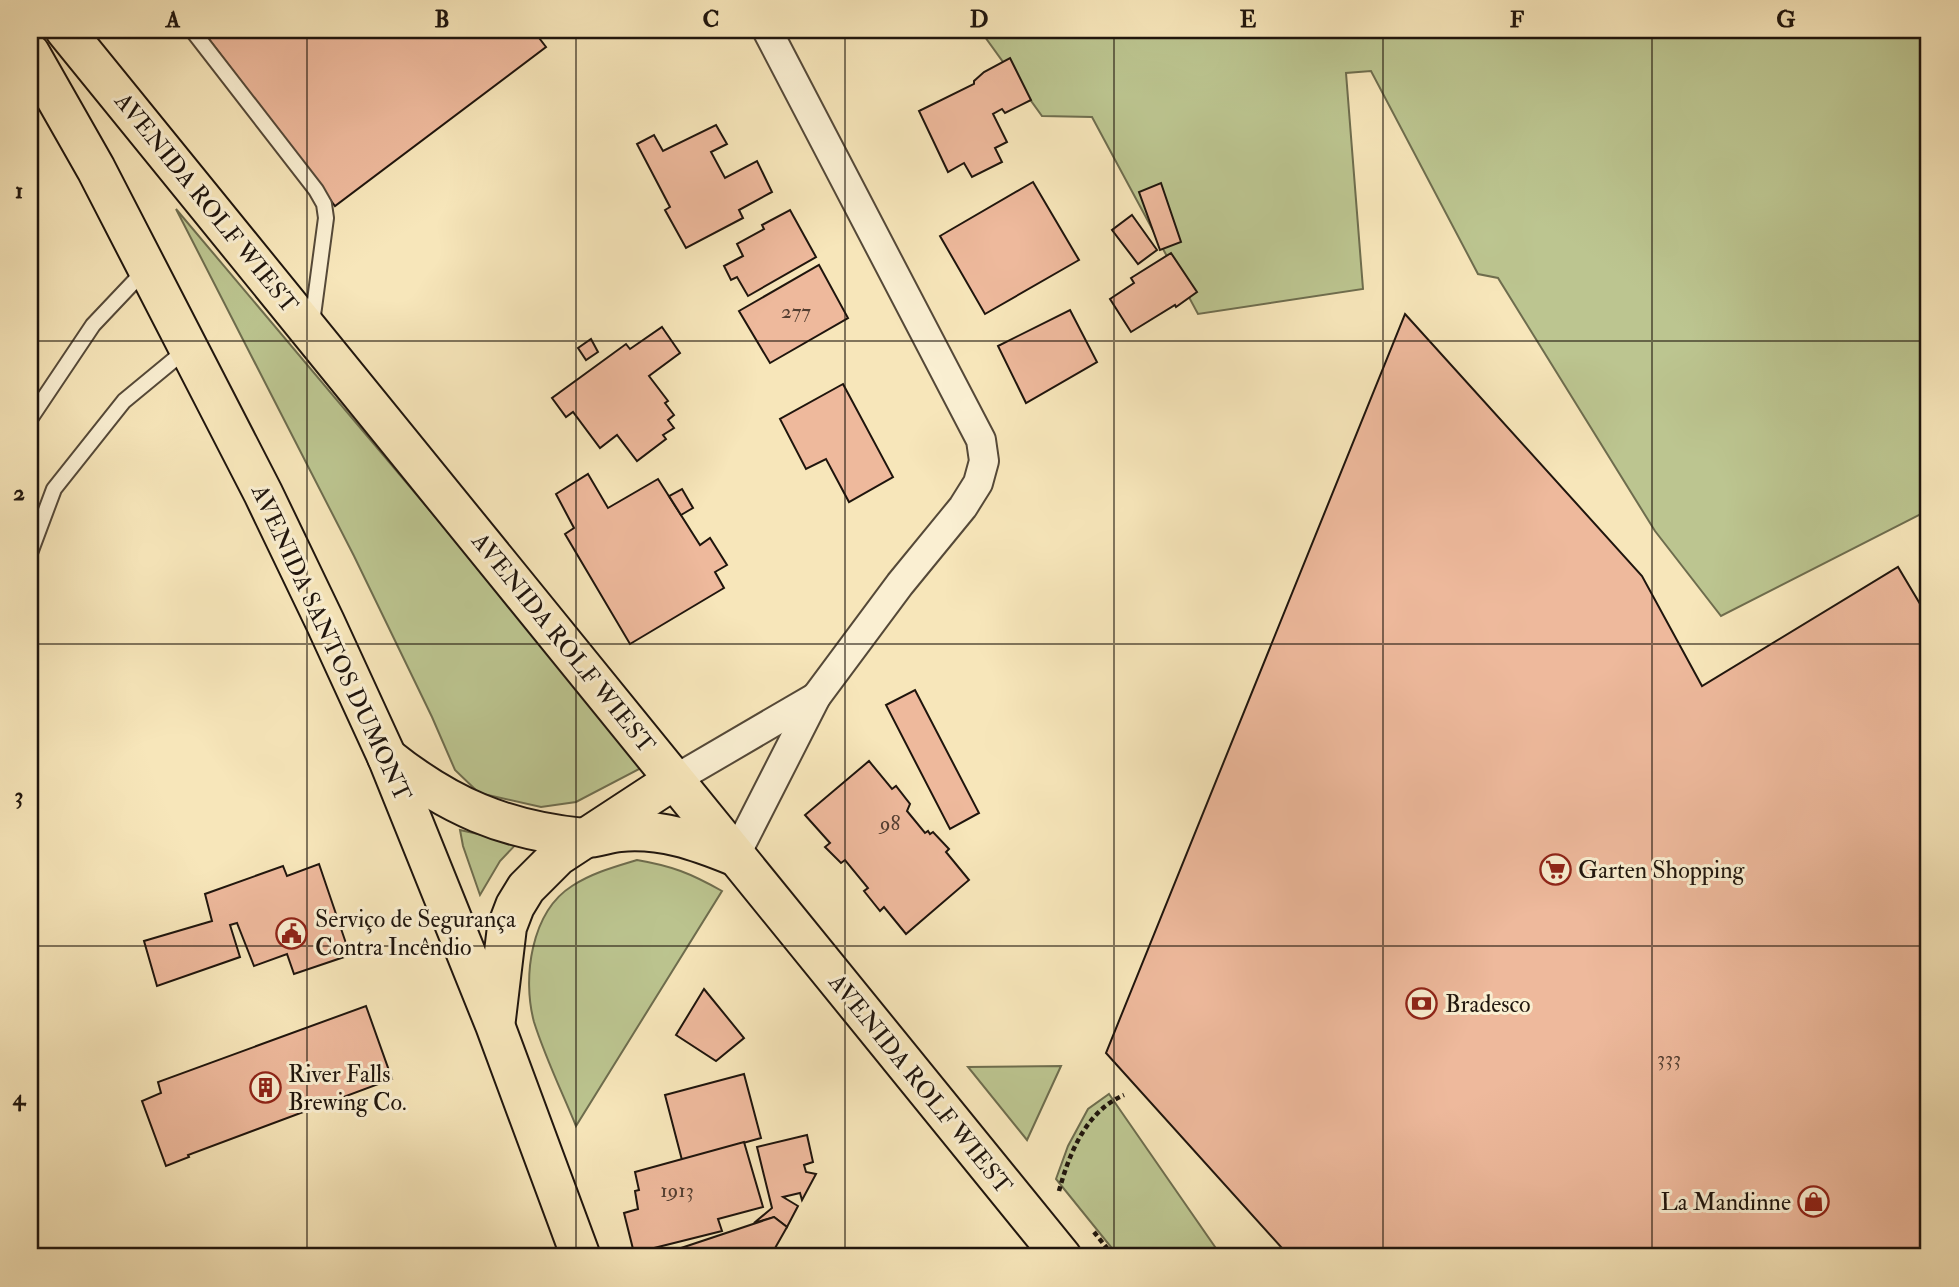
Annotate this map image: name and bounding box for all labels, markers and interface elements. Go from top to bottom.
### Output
text: A [165,5,181,34]
text: B [434,5,450,34]
text: C [703,5,719,34]
text: D [970,5,988,34]
text: E [1240,5,1257,34]
text: F [1510,5,1525,34]
text: G [1776,5,1796,34]
street label: AVENIDA ROLF WIEST [107,86,305,320]
text: 1 [15,176,23,205]
house number: 277 [781,298,811,325]
text: 2 [13,478,25,507]
street label: AVENIDA SANTOS DUMONT [243,479,418,806]
street label: AVENIDA ROLF WIEST [464,526,662,760]
text: 3 [15,781,23,810]
house number: 98 [878,810,900,837]
supermarket icon: Garten Shopping [1538,853,1572,887]
place label: Garten Shopping [1578,855,1746,886]
place label: Serviço de Segurança Contra Incêndio [315,904,517,963]
public building icon: Serviço de Segurança Contra Incêndio [275,916,309,950]
street label: AVENIDA ROLF WIEST [821,967,1019,1201]
bank icon: Bradesco [1405,987,1439,1021]
place label: Bradesco [1445,989,1531,1020]
house number: 333 [1657,1045,1681,1072]
place label: River Falls Brewing Co. [288,1059,407,1118]
building icon: River Falls Brewing Co. [248,1071,282,1105]
text: 4 [12,1083,27,1112]
house number: 1913 [660,1177,694,1204]
shop icon: La Mandinne [1797,1185,1831,1219]
place label: La Mandinne [1660,1187,1791,1218]

